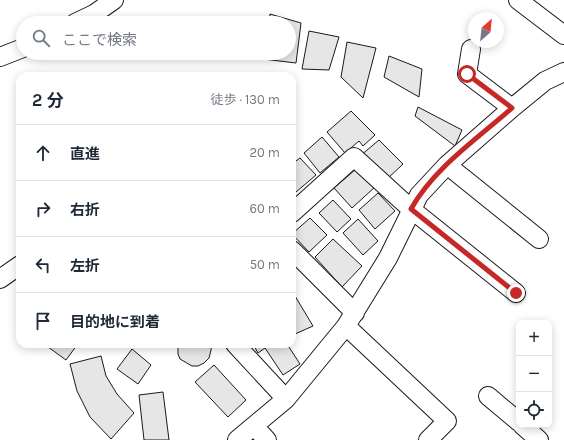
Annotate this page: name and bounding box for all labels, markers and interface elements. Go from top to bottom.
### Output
north arrow [468,12,504,48]
search box [16,16,296,60]
icon: search [30,27,52,49]
text: ここで検索 [62,31,137,49]
route start [458,65,476,83]
text: 2 分 [32,90,64,110]
text: 徒歩 · 130 m [211,92,280,107]
icon: ahead [32,142,54,164]
text: 直進 [70,145,100,163]
text: 20 m [250,145,280,160]
icon: right [32,198,54,220]
text: 右折 [70,201,100,219]
text: 60 m [250,201,280,216]
icon: left [32,254,54,276]
text: 左折 [70,257,100,275]
text: 50 m [250,257,280,272]
route end [507,284,525,302]
icon: arrive [32,310,54,332]
text: 目的地に到着 [70,313,160,331]
map controls [516,320,552,428]
button: + [516,320,552,356]
button: − [516,356,552,392]
button: locate [516,392,552,428]

